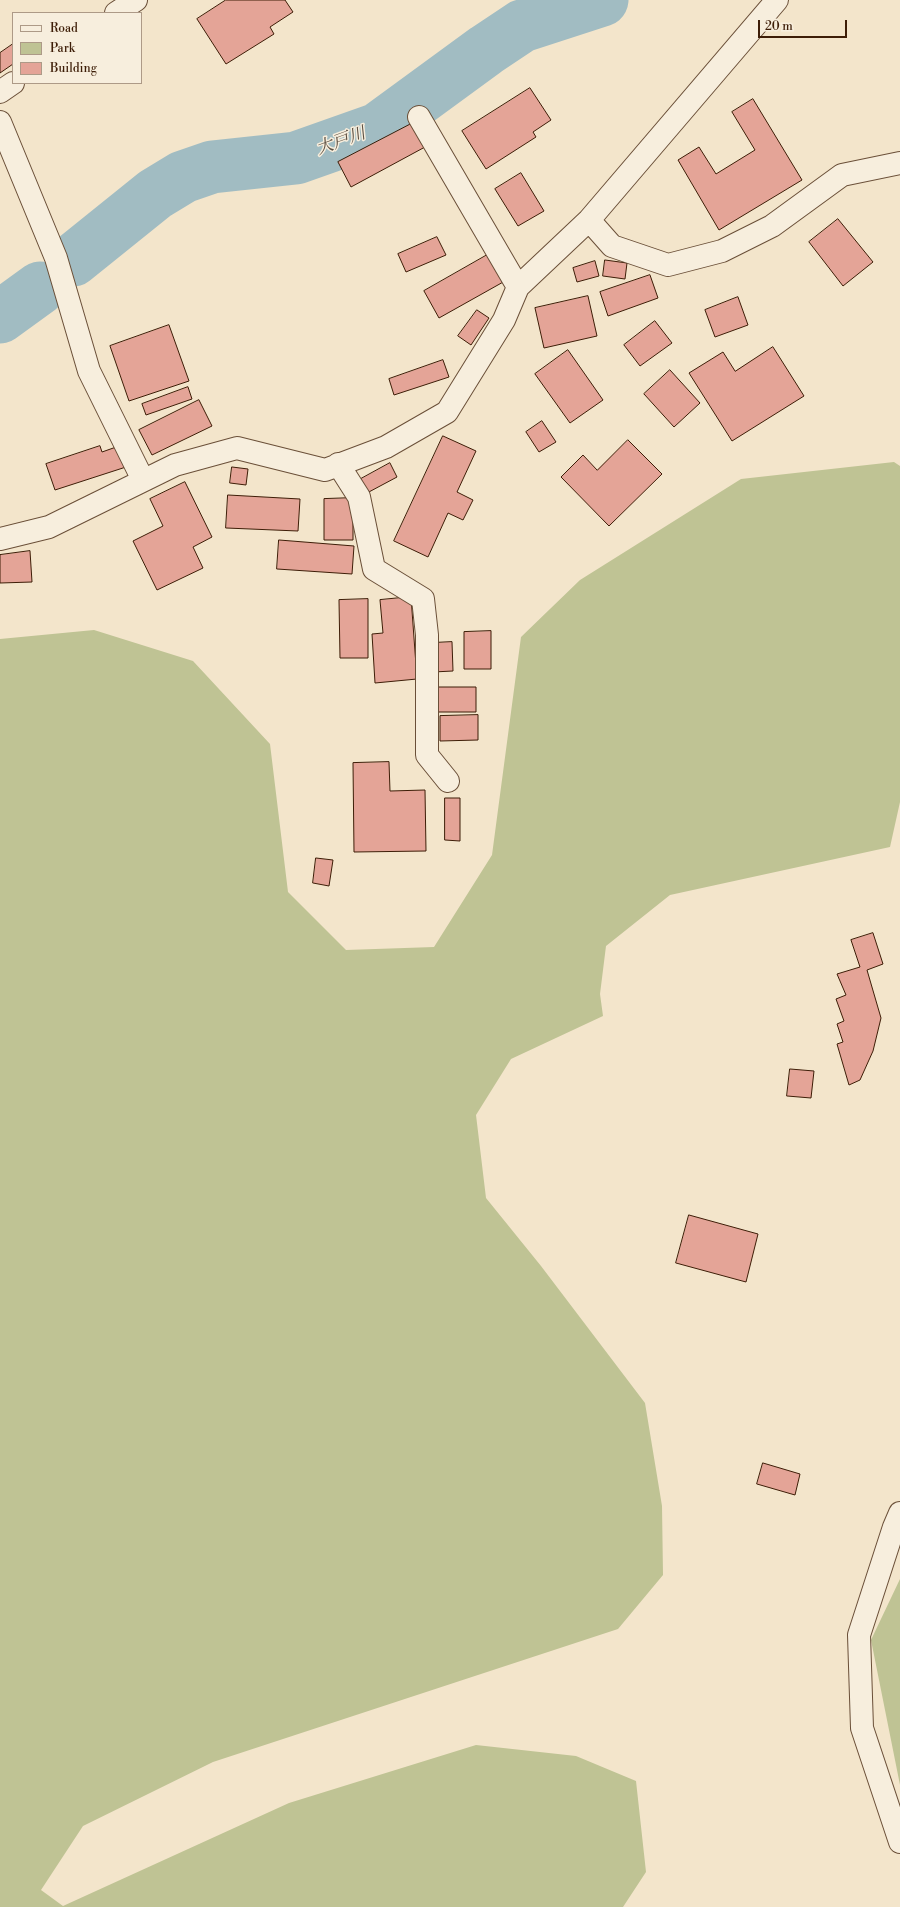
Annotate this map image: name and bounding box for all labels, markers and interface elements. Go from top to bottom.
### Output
legend [12,12,142,84]
scale bar [760,12,849,38]
text: 20 m [765,19,793,34]
text: Road [50,21,78,36]
text: Park [50,41,75,56]
text: Building [50,61,97,76]
water label: 大戸川 [314,124,368,160]

